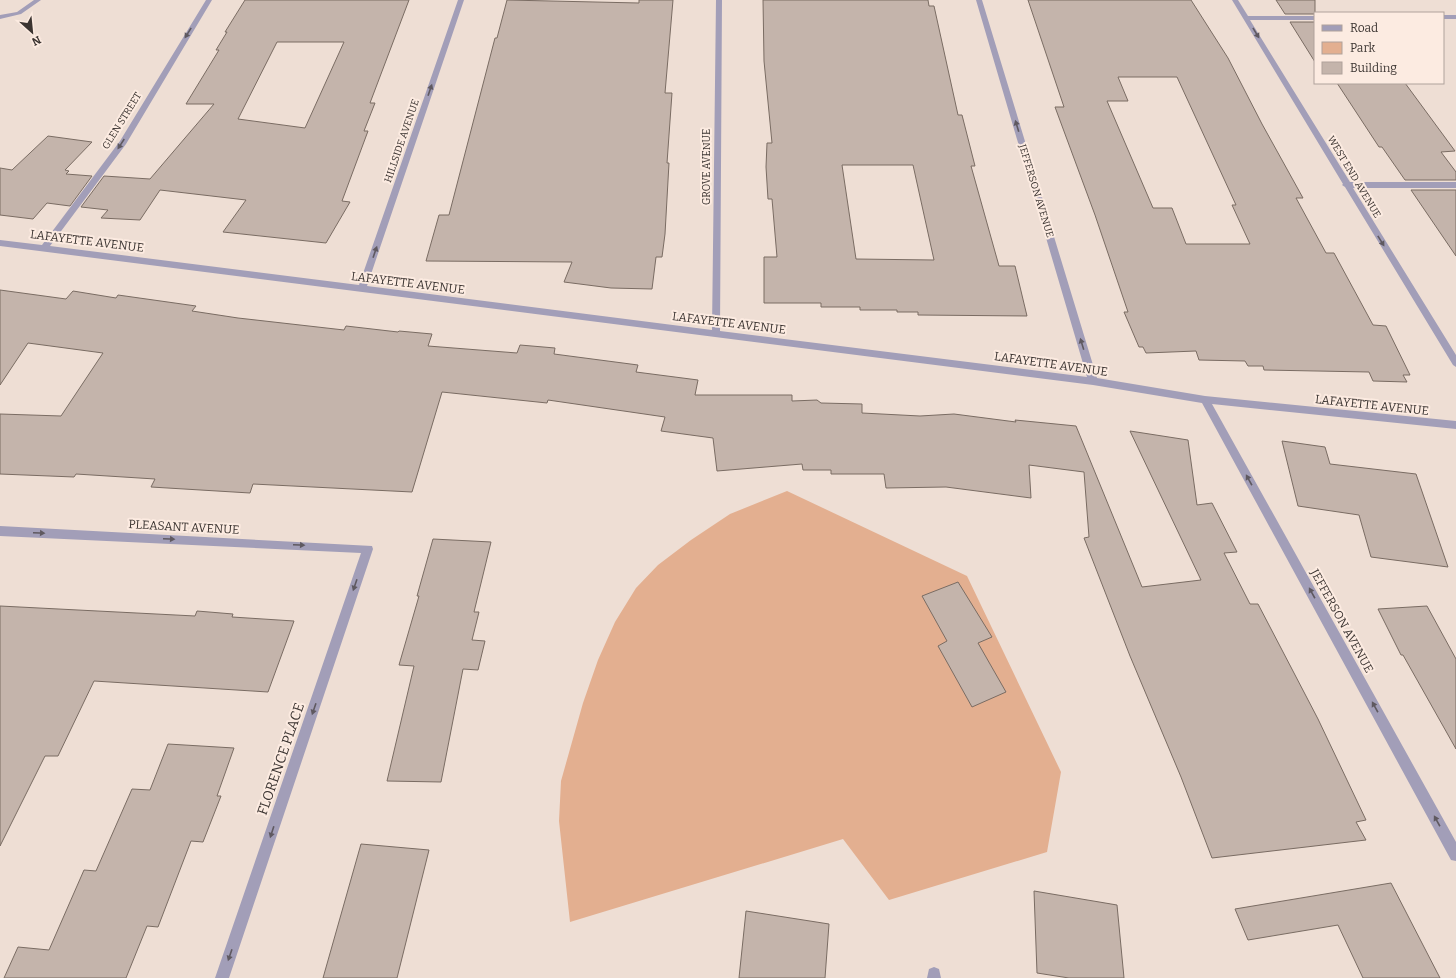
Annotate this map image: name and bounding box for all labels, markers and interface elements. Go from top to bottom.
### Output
north arrow [12,12,52,52]
legend [1314,12,1444,84]
text: Road [1350,21,1378,35]
one-way arrow [185,27,192,39]
one-way arrow [1252,27,1259,39]
text: N [29,33,43,48]
text: Park [1350,41,1376,55]
text: Building [1350,61,1397,75]
one-way arrow [428,83,434,95]
street label: GLEN STREET [100,90,144,152]
street label: HILLSIDE AVENUE [382,98,422,184]
one-way arrow [1014,119,1020,131]
street label: GROVE AVENUE [701,129,713,205]
street label: WEST END AVENUE [1325,134,1383,220]
one-way arrow [117,139,125,149]
street label: JEFFERSON AVENUE [1016,142,1056,239]
street label: LAFAYETTE AVENUE [29,227,145,255]
one-way arrow [1377,235,1384,246]
one-way arrow [372,246,378,258]
street label: LAFAYETTE AVENUE [350,269,466,297]
street label: LAFAYETTE AVENUE [671,309,787,337]
one-way arrow [1079,338,1085,350]
street label: LAFAYETTE AVENUE [993,349,1109,379]
street label: LAFAYETTE AVENUE [1314,392,1430,418]
one-way arrow [1246,474,1253,485]
street label: PLEASANT AVENUE [128,517,240,537]
one-way arrow [33,529,45,536]
one-way arrow [163,536,176,542]
one-way arrow [293,542,305,549]
street label: JEFFERSON AVENUE [1307,566,1376,675]
one-way arrow [352,580,358,592]
one-way arrow [1308,588,1315,599]
street label: FLORENCE PLACE [254,701,308,817]
one-way arrow [1371,702,1378,713]
one-way arrow [310,703,316,715]
one-way arrow [1434,815,1441,827]
one-way arrow [269,826,275,838]
one-way arrow [227,949,233,961]

